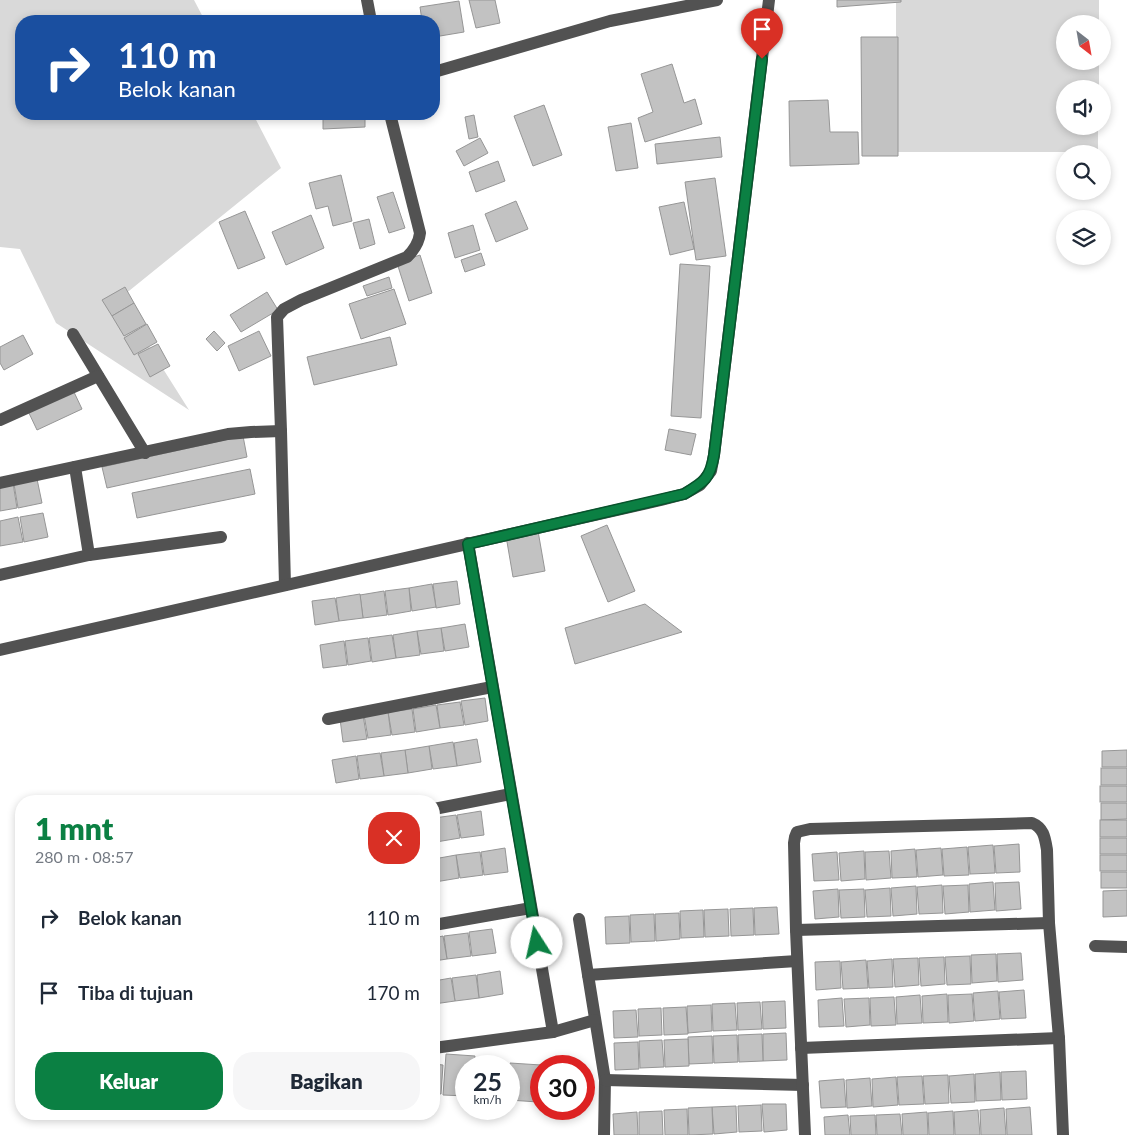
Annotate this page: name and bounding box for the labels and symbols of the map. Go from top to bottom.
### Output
pin [741,8,783,59]
north arrow [1056,15,1111,70]
position arrow [510,916,562,968]
speed limit sign: 30 [530,1055,595,1120]

